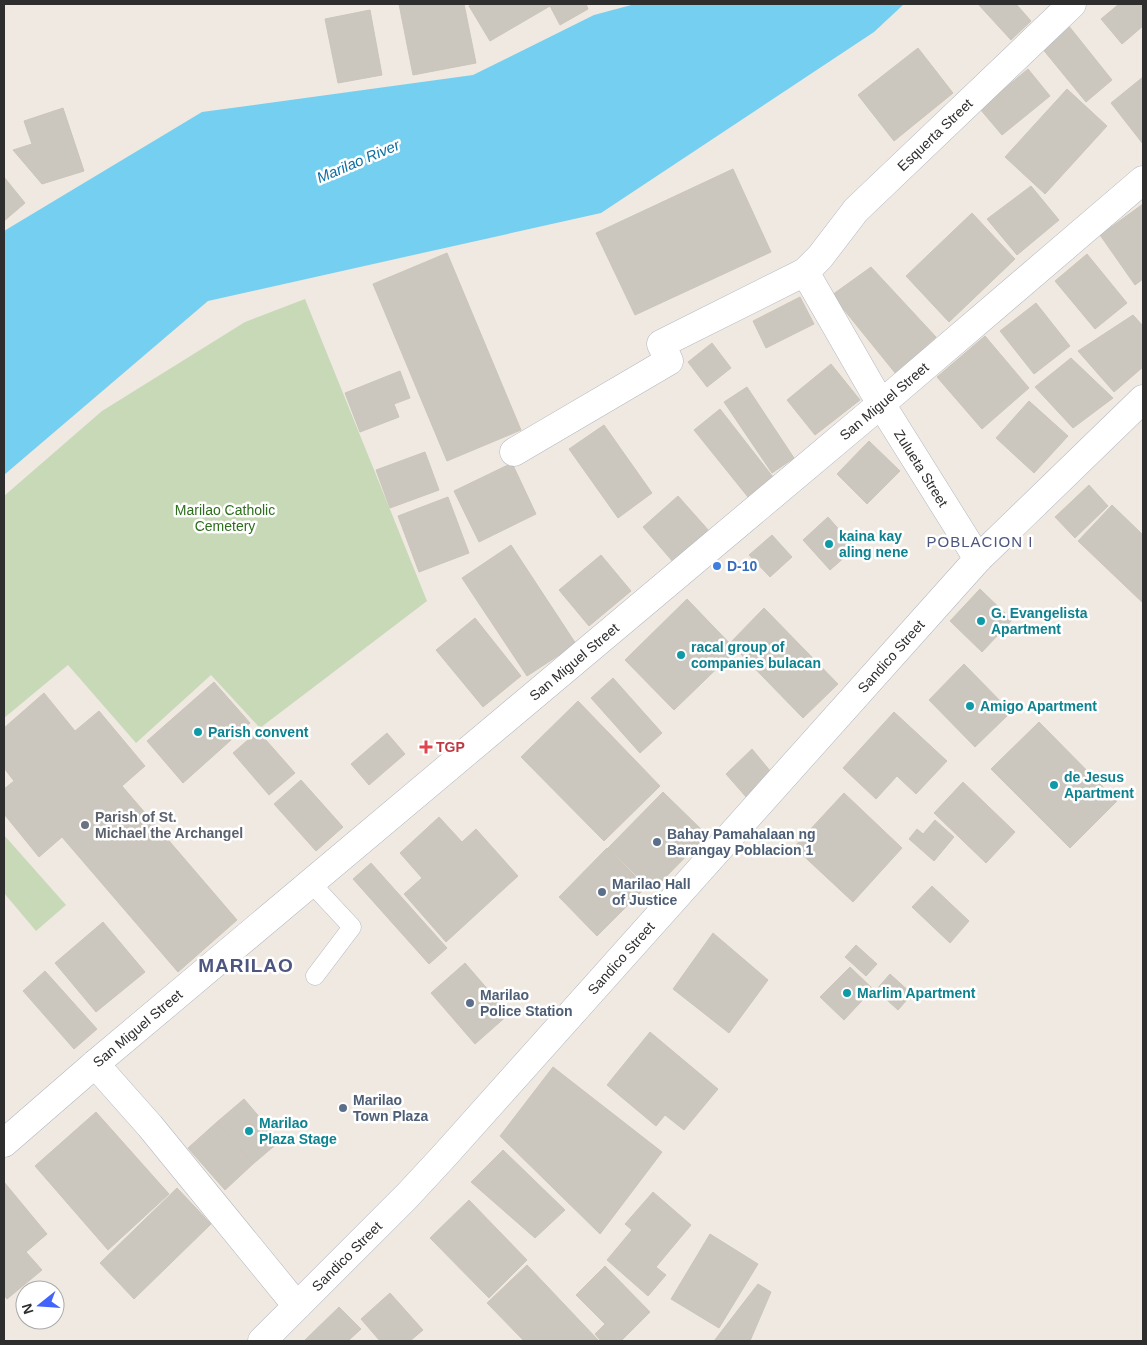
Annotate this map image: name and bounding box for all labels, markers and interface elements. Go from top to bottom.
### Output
street label: Esquerta Street [894,95,976,174]
water label: Marilao River [314,136,403,186]
street label: San Miguel Street [836,359,932,443]
street label: Zulueta Street [891,427,951,510]
park label: Marilao Catholic Cemetery [175,502,275,534]
place label: kaina kay aling nene [839,528,908,560]
district label: POBLACION I [927,533,1033,550]
marker: kaina kay aling nene [823,538,835,550]
place label: D-10 [727,558,758,574]
marker: D-10 [711,560,723,572]
place label: G. Evangelista Apartment [991,605,1088,637]
marker: G. Evangelista Apartment [975,615,987,627]
street label: Sandico Street [854,617,928,696]
street label: San Miguel Street [526,620,622,704]
place label: racal group of companies bulacan [691,639,821,671]
marker: racal group of companies bulacan [675,649,687,661]
place label: Amigo Apartment [980,698,1097,714]
marker: Amigo Apartment [964,700,976,712]
place label: Parish convent [208,724,309,740]
marker: Parish convent [192,726,204,738]
place label: TGP [436,739,465,755]
marker: TGP [420,741,432,753]
place label: de Jesus Apartment [1064,769,1134,801]
marker: de Jesus Apartment [1048,779,1060,791]
place label: Parish of St. Michael the Archangel [95,809,243,841]
marker: Parish of St. Michael the Archangel [79,819,91,831]
place label: Bahay Pamahalaan ng Barangay Poblacion 1 [667,826,816,858]
marker: Bahay Pamahalaan ng Barangay Poblacion 1 [651,836,663,848]
place label: Marilao Hall of Justice [612,876,691,908]
marker: Marilao Hall of Justice [596,886,608,898]
street label: Sandico Street [584,919,658,998]
district label: MARILAO [198,955,294,976]
place label: Marlim Apartment [857,985,976,1001]
street label: San Miguel Street [90,986,185,1070]
place label: Marilao Police Station [480,987,573,1019]
marker: Marlim Apartment [841,987,853,999]
marker: Marilao Police Station [464,997,476,1009]
place label: Marilao Town Plaza [353,1092,428,1124]
marker: Marilao Town Plaza [337,1102,349,1114]
place label: Marilao Plaza Stage [259,1115,337,1147]
marker: Marilao Plaza Stage [243,1125,255,1137]
street label: Sandico Street [309,1218,385,1294]
north arrow [15,1280,65,1330]
text: N [18,1302,37,1316]

